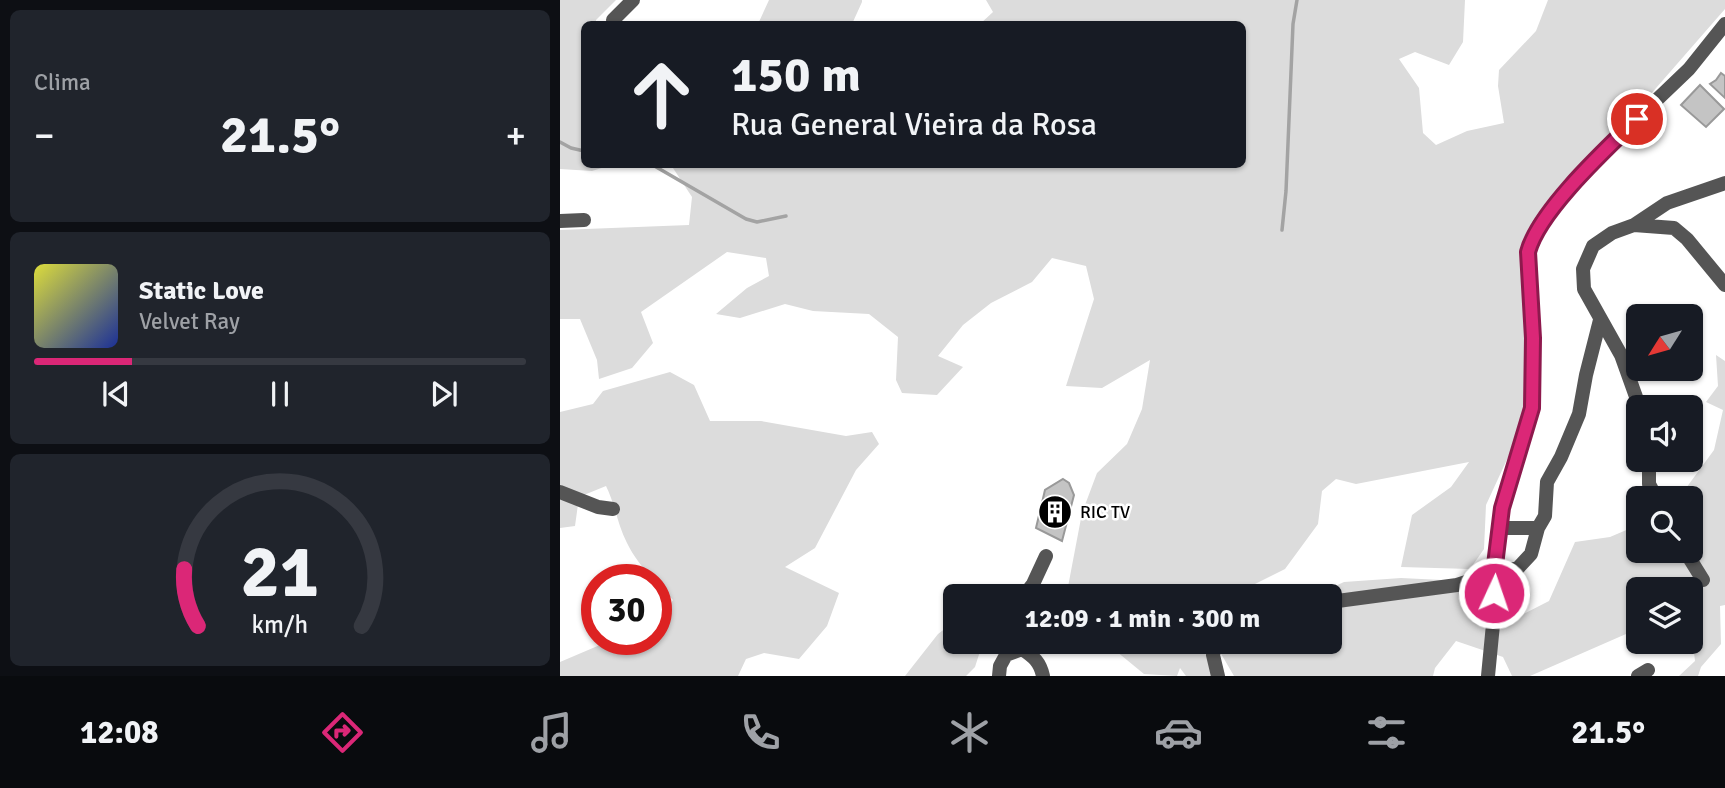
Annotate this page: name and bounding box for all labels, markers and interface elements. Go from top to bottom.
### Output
text: 150 m [731,45,861,105]
icon: ahead [616,49,707,140]
text: Clima [34,68,91,97]
pin [1607,89,1667,149]
icon: arrive [1618,100,1656,138]
text: 21.5° [220,103,340,167]
text: Rua General Vieira da Rosa [731,105,1097,144]
text: − [34,112,55,159]
text: + [505,112,526,159]
text: Static Love [139,275,264,307]
north arrow [1626,304,1703,382]
map controls [1626,304,1703,654]
text: Velvet Ray [139,307,240,336]
icon: previous [97,375,135,413]
icon: pause [261,375,299,413]
icon: next [425,375,463,413]
button: sound [1626,395,1703,472]
button: search [1626,486,1703,563]
building icon: RIC TV [1036,493,1074,531]
place label: RIC TV [1080,501,1131,523]
text: 21 [241,528,319,617]
position arrow [1457,556,1531,630]
speed limit sign: 30 [581,564,672,655]
button: layers [1626,577,1703,654]
text: 12:09 · 1 min · 300 m [1025,603,1260,635]
text: km/h [252,609,308,640]
icon: directions [318,708,367,757]
icon: music [527,708,576,757]
icon: phone [736,708,785,757]
icon: climate [945,708,994,757]
icon: car [1154,708,1203,757]
icon: filters [1362,708,1411,757]
text: 12:08 [80,713,158,752]
text: 21.5° [1571,713,1645,752]

